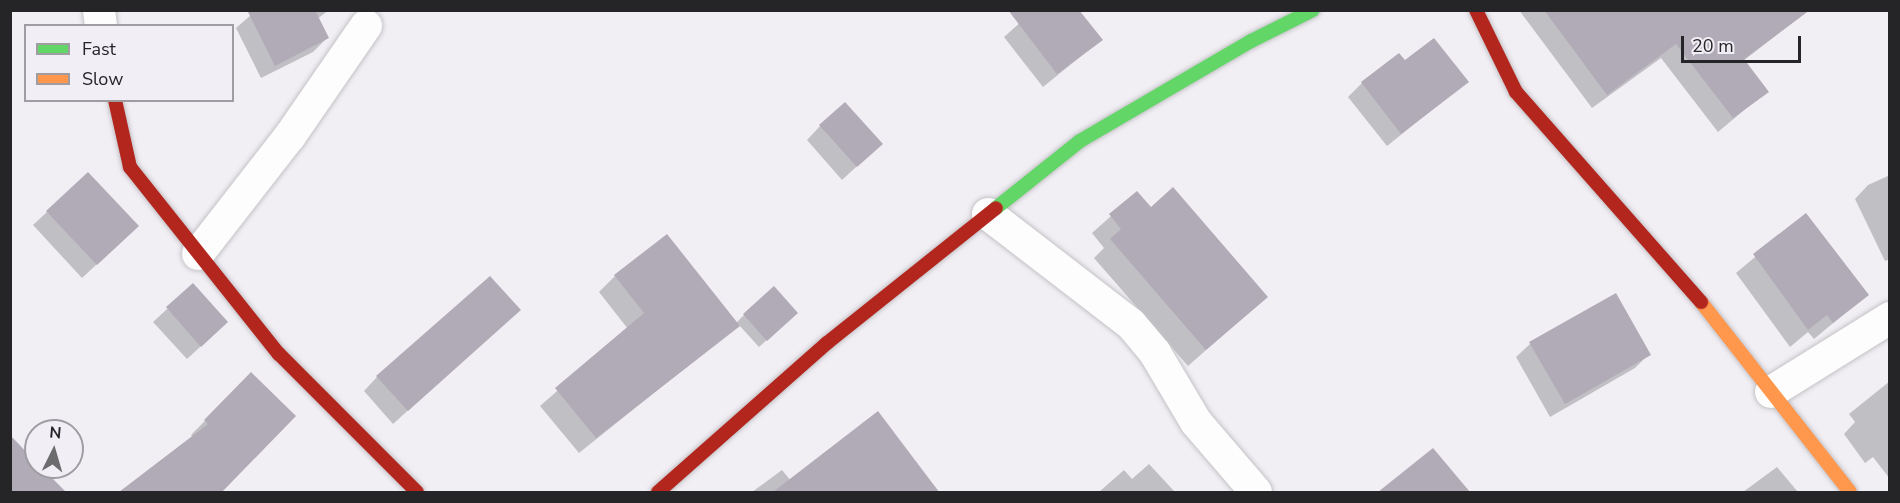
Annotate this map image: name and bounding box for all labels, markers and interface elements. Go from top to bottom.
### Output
legend [24,24,234,102]
scale bar [1684,24,1804,62]
text: 20 m [1692,34,1734,58]
text: Fast [82,37,116,61]
text: Slow [82,67,123,91]
north arrow [24,419,84,479]
text: N [48,422,62,445]

